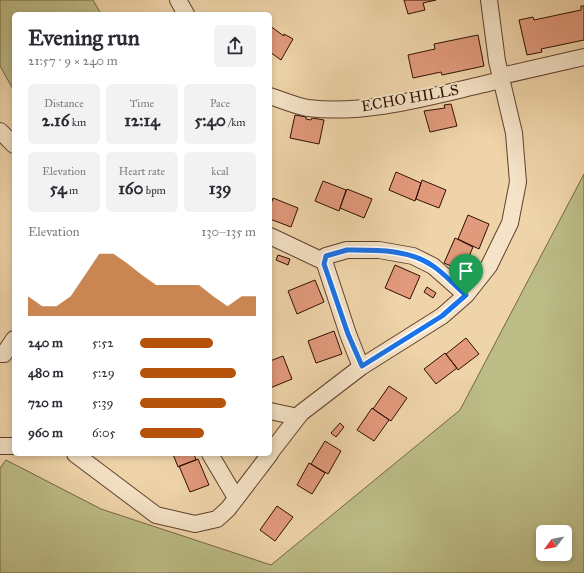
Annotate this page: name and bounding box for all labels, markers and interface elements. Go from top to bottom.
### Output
text: Evening run [28,24,140,51]
button: share [214,25,256,67]
text: 21:57 · 9 × 240 m [28,53,118,69]
street label: ECHO HILLS [360,81,460,115]
text: Distance [44,97,84,110]
text: Time [130,97,154,110]
text: Pace [210,97,230,110]
text: 2.16 [42,110,69,131]
text: 12:14 [124,110,160,131]
text: 5:40 [194,110,226,131]
text: km [69,116,86,129]
text: /km [226,116,246,129]
text: Elevation [42,165,86,178]
text: Heart rate [119,165,165,178]
text: kcal [211,165,229,178]
text: 54 [50,178,67,199]
text: 160 [118,178,143,199]
text: 139 [209,178,231,199]
text: m [67,184,78,197]
text: bpm [143,184,166,197]
text: Elevation [28,224,80,240]
text: 130–135 m [201,224,256,240]
pin [449,254,483,295]
icon: arrive [455,260,477,282]
text: 240 m [28,335,63,351]
text: 5:52 [92,335,114,351]
text: 480 m [28,365,63,381]
text: 5:29 [92,365,115,381]
text: 720 m [28,395,63,411]
text: 5:39 [92,395,114,411]
text: 960 m [28,425,63,441]
text: 6:05 [92,425,116,441]
north arrow [536,525,572,561]
map controls [536,525,572,561]

